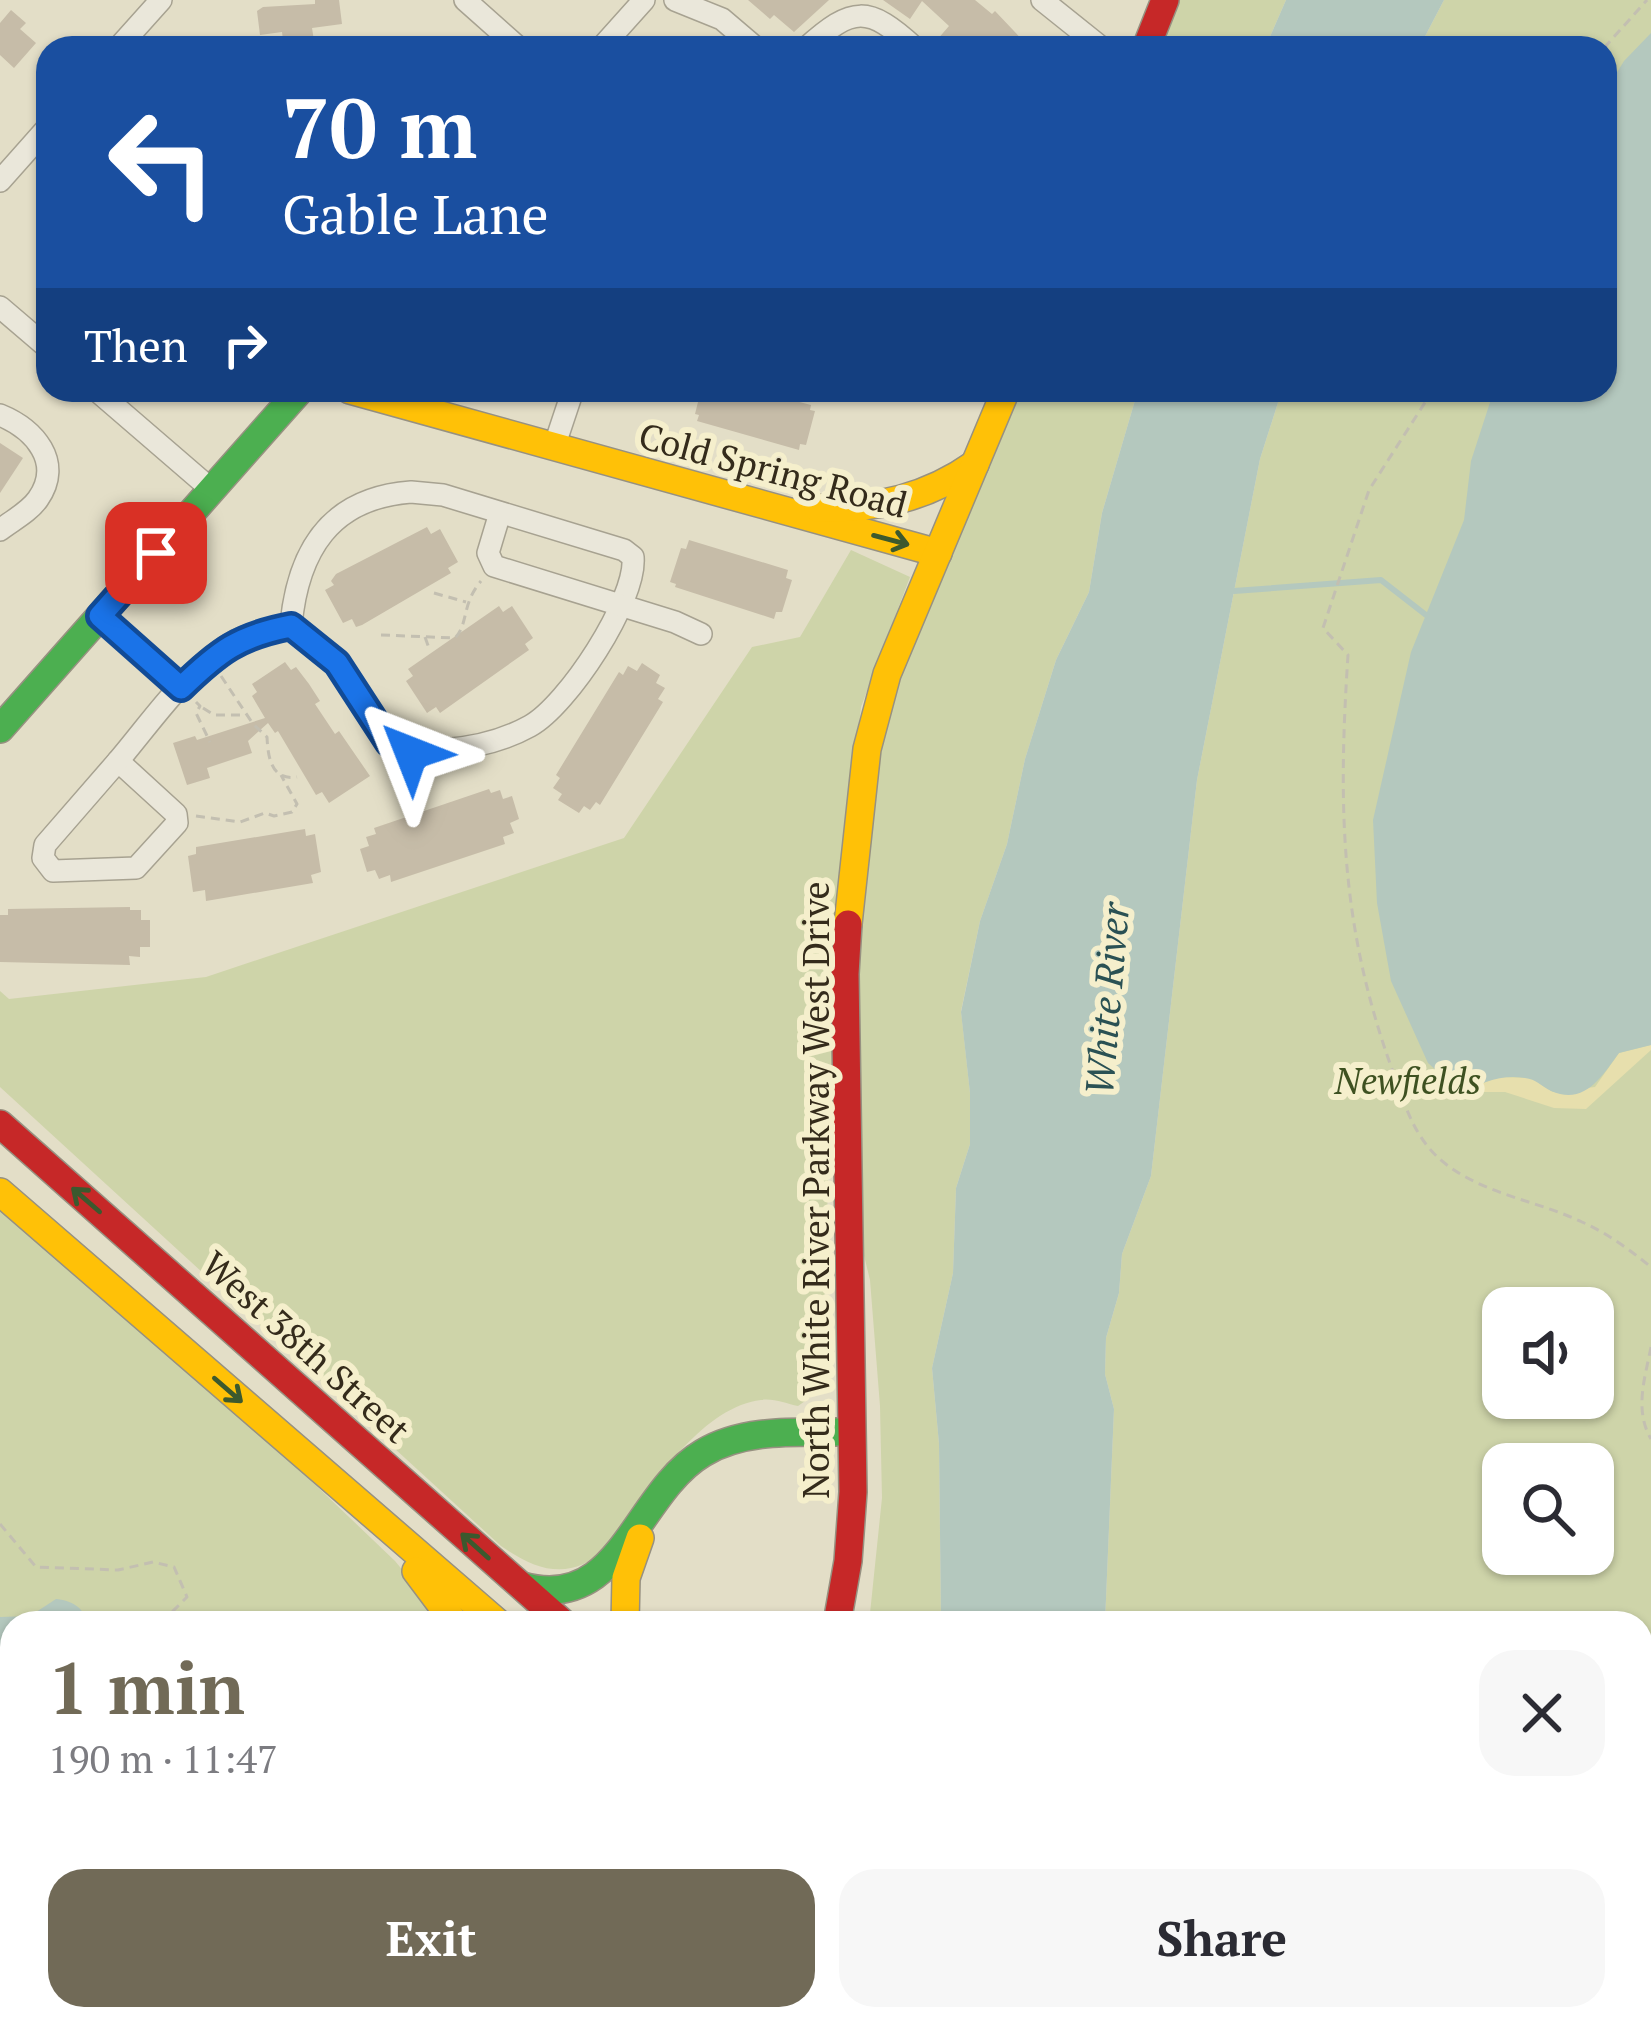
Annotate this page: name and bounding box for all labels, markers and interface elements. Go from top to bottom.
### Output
text: 70 m [282,71,477,182]
icon: left [84,84,240,240]
text: Gable Lane [282,178,549,249]
icon: right [212,312,278,378]
text: Then [84,315,188,375]
street label: Cold Spring Road [634,411,912,528]
pin [105,502,207,604]
icon: arrive [123,520,189,586]
one-way arrow [872,531,910,553]
position arrow [348,690,474,816]
street label: North White River Parkway West Drive [792,881,839,1499]
water label: White River [1072,898,1141,1097]
park label: Newfields [1334,1057,1481,1104]
one-way arrow [71,1187,102,1214]
street label: West 38th Street [192,1241,420,1453]
map controls [1482,1287,1614,1575]
button: sound [1482,1287,1614,1419]
one-way arrow [212,1375,243,1403]
button: search [1482,1443,1614,1575]
one-way arrow [460,1533,491,1560]
text: 1 min [48,1639,245,1735]
button: close [1479,1650,1605,1776]
text: 190 m · 11:47 [48,1732,278,1784]
button: Exit [48,1869,815,2007]
button: Share [839,1869,1605,2007]

